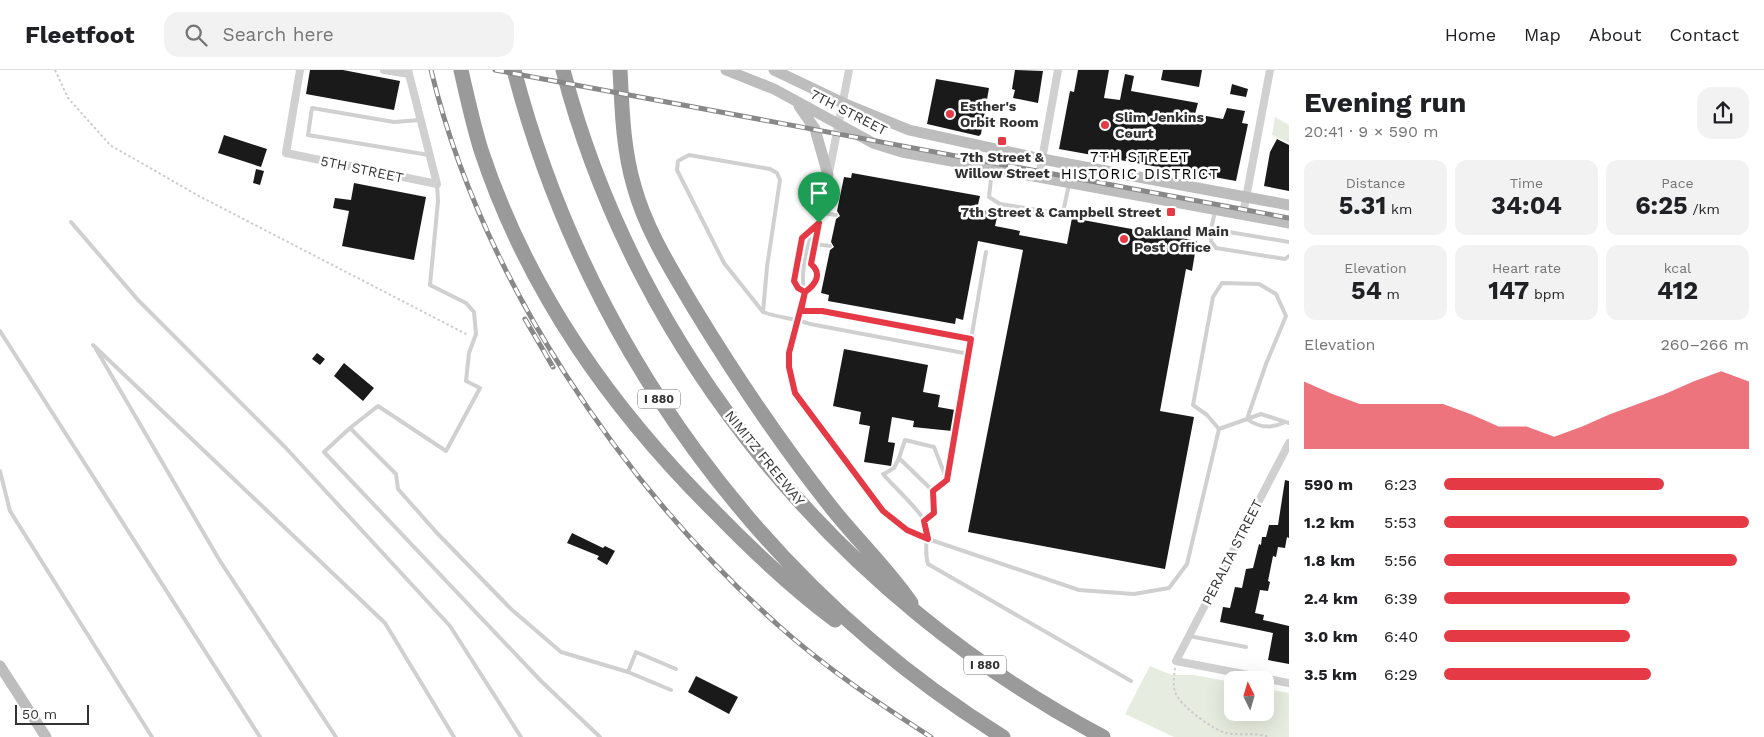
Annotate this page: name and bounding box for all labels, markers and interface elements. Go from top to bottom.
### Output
search box [164,12,514,57]
text: Fleetfoot [25,21,134,49]
icon: search [182,21,210,49]
text: Search here [222,23,334,46]
text: Home [1445,24,1496,45]
text: Map [1524,24,1561,45]
text: About [1589,24,1641,45]
text: Contact [1669,24,1739,45]
street label: 7TH STREET [808,86,891,138]
text: Evening run [1304,86,1466,119]
button: share [1697,87,1749,139]
place label: Esther's Orbit Room [960,98,1039,130]
marker: Esther's Orbit Room [944,108,956,120]
place label: Slim Jenkins Court [1115,109,1204,141]
marker: Slim Jenkins Court [1099,119,1111,131]
text: 20:41 · 9 × 590 m [1304,122,1439,141]
marker: 7th Street & Willow Street [996,135,1008,147]
district label: 7TH STREET HISTORIC DISTRICT [1061,148,1219,183]
place label: 7th Street & Willow Street [954,149,1050,181]
street label: 5TH STREET [319,152,405,186]
pin [798,172,840,223]
text: Distance [1346,175,1405,191]
text: Time [1510,175,1543,191]
text: Pace [1661,175,1694,191]
icon: arrive [805,179,833,207]
text: 5.31 [1339,191,1386,220]
text: 34:04 [1491,191,1562,220]
text: 6:25 [1635,191,1688,220]
text: km [1386,201,1412,217]
text: /km [1688,201,1720,217]
place label: 7th Street & Campbell Street [960,204,1161,220]
marker: 7th Street & Campbell Street [1165,206,1177,218]
place label: Oakland Main Post Office [1134,223,1229,255]
marker: Oakland Main Post Office [1118,233,1130,245]
text: Elevation [1344,260,1407,276]
text: Heart rate [1492,260,1561,276]
text: kcal [1664,260,1691,276]
text: 54 [1351,276,1382,305]
text: 147 [1488,276,1529,305]
text: 412 [1657,276,1698,305]
text: m [1382,286,1400,302]
text: bpm [1529,286,1565,302]
text: Elevation [1304,335,1375,354]
text: 260–266 m [1661,335,1749,354]
road number: I 880 [638,390,680,408]
street label: NIMITZ FREEWAY [722,407,808,509]
text: 590 m [1304,475,1353,494]
text: 6:23 [1384,475,1417,494]
street label: PERALTA STREET [1199,496,1266,607]
text: 1.2 km [1304,513,1355,532]
text: 5:53 [1384,513,1417,532]
text: 1.8 km [1304,551,1355,570]
text: 5:56 [1384,551,1417,570]
text: 2.4 km [1304,589,1358,608]
text: 6:39 [1384,589,1418,608]
text: 3.0 km [1304,627,1358,646]
text: 6:40 [1384,627,1418,646]
road number: I 880 [964,656,1006,674]
text: 3.5 km [1304,665,1357,684]
text: 6:29 [1384,665,1418,684]
north arrow [1224,671,1274,721]
map controls [1224,671,1274,721]
scale bar [15,702,89,725]
text: 50 m [22,706,57,722]

